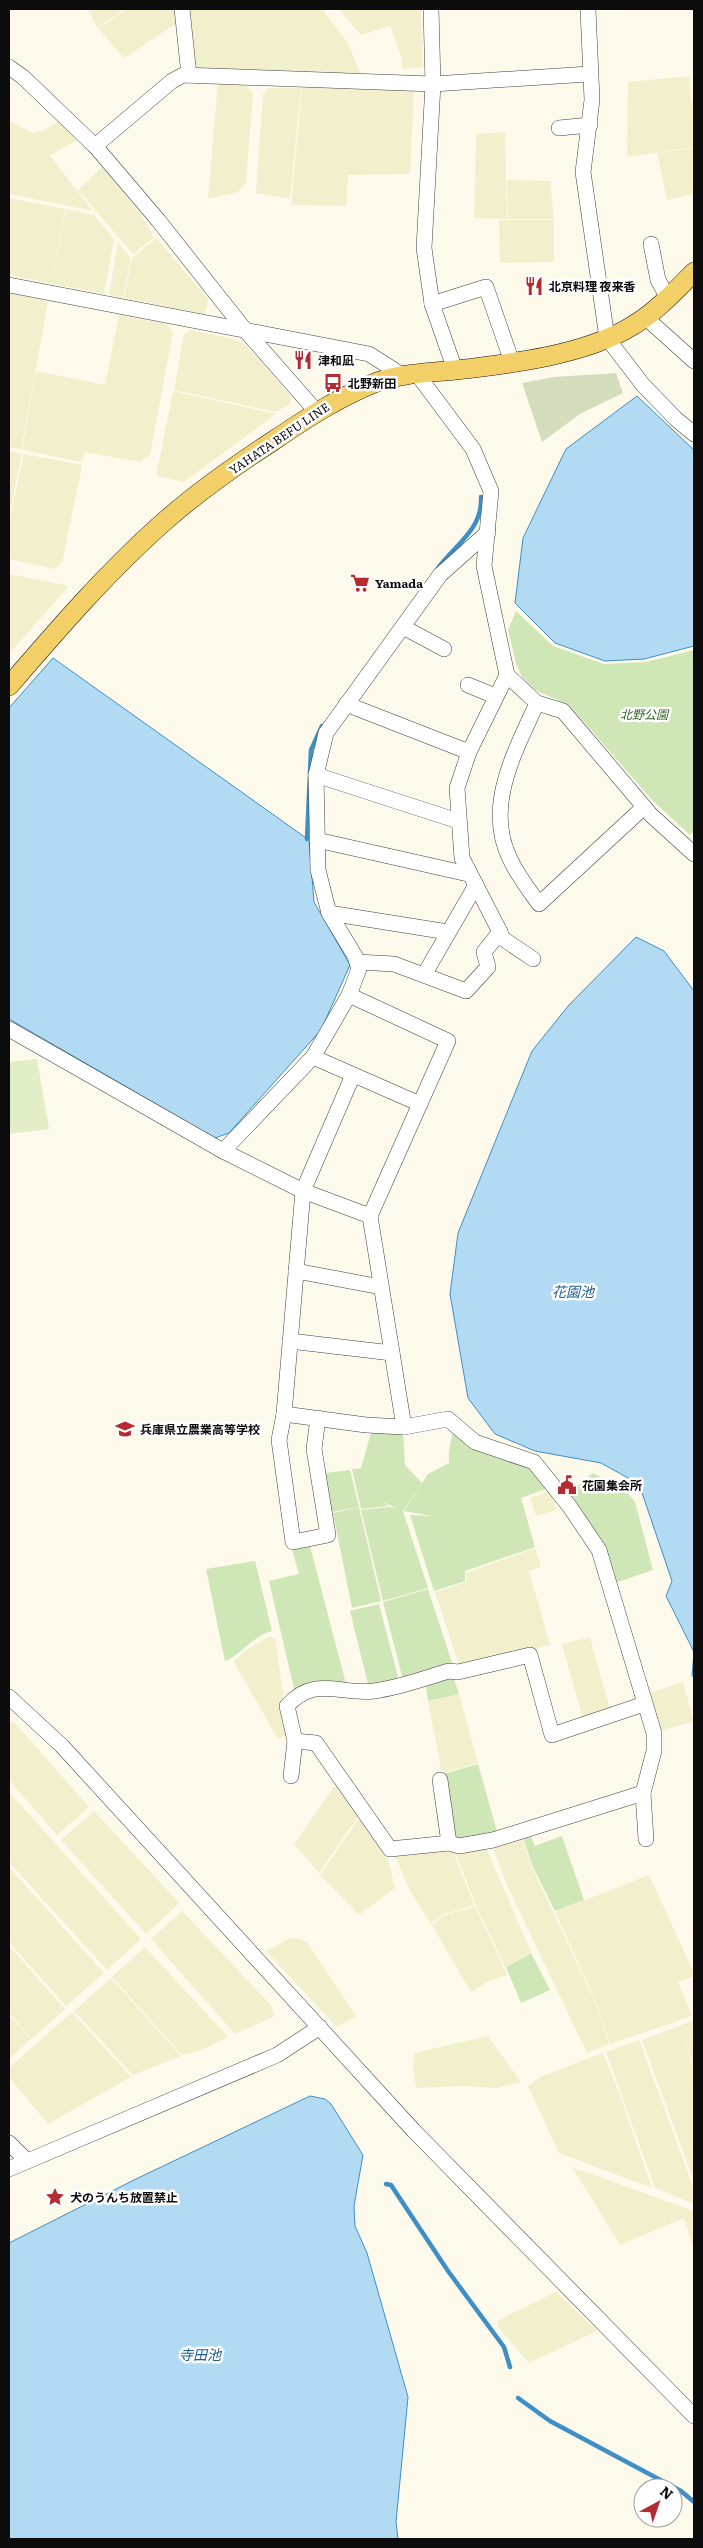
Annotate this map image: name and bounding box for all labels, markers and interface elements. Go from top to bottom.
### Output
restaurant icon: 北京料理 夜来香 [523,275,545,297]
place label: 北京料理 夜来香 [549,277,635,295]
restaurant icon: 津和凪 [292,349,314,371]
place label: 津和凪 [318,351,354,369]
bus stop icon: 北野新田 [322,372,344,394]
place label: 北野新田 [348,374,396,392]
street label: YAHATA BEFU LINE [225,397,333,478]
supermarket icon: Yamada [349,572,371,594]
place label: Yamada [375,574,423,592]
park label: 北野公園 [620,705,670,723]
water label: 花園池 [552,1281,596,1301]
school or university icon: 兵庫県立農業高等学校 [114,1418,136,1440]
place label: 兵庫県立農業高等学校 [140,1420,260,1438]
public building icon: 花園集会所 [556,1474,578,1496]
place label: 花園集会所 [582,1476,642,1494]
place icon: 犬のうんち放置禁止 [44,2186,66,2208]
place label: 犬のうんち放置禁止 [70,2188,178,2206]
water label: 寺田池 [179,2344,223,2364]
north arrow [633,2478,683,2528]
text: N [656,2481,678,2504]

